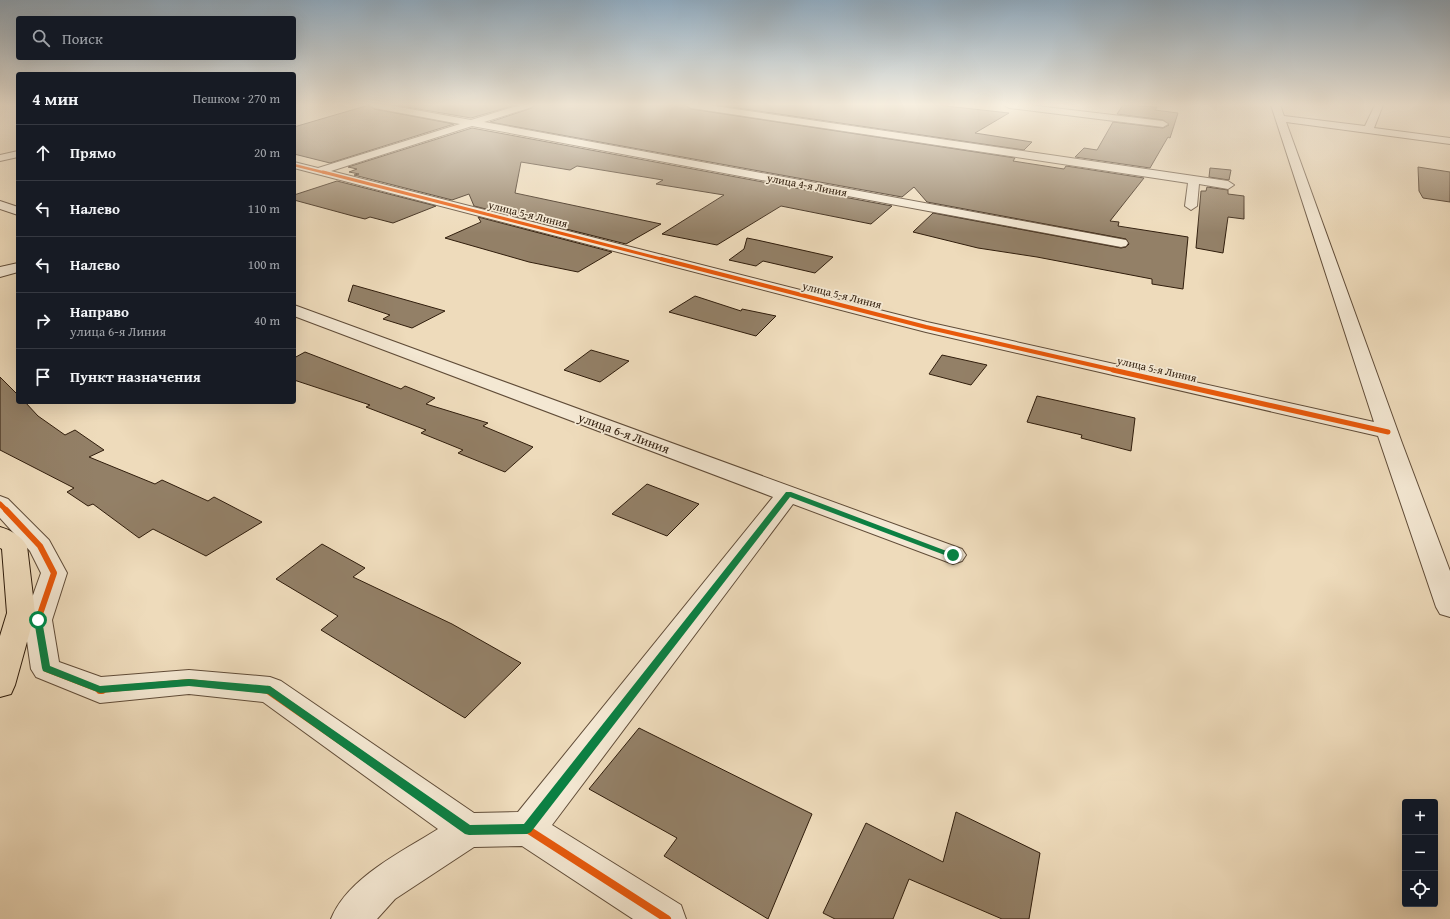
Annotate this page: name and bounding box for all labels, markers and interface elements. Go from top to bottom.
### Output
search box [16,16,296,60]
icon: search [30,27,52,49]
text: Поиск [62,28,103,49]
text: 4 мин [32,86,78,111]
text: Пешком · 270 m [193,89,280,108]
icon: ahead [32,142,54,164]
text: Прямо [70,142,116,163]
text: 20 m [254,143,280,162]
street label: улица 4-я Линия [765,169,849,201]
street label: улица 5-я Линия [486,196,570,232]
icon: left [32,198,54,220]
text: Налево [70,198,120,219]
text: 110 m [248,199,280,218]
icon: left [32,254,54,276]
text: Налево [70,254,120,275]
text: 100 m [248,255,280,274]
street label: улица 5-я Линия [800,277,884,313]
text: Направо [70,301,129,322]
icon: right [32,310,54,332]
text: 40 m [254,311,280,330]
text: улица 6-я Линия [70,322,166,341]
street label: улица 5-я Линия [1115,352,1199,386]
icon: arrive [32,366,54,388]
text: Пункт назначения [70,366,201,387]
street label: улица 6-я Линия [575,407,673,458]
route end [944,546,962,564]
route start [29,611,47,629]
map controls [1402,799,1438,907]
button: + [1402,799,1438,835]
button: − [1402,835,1438,871]
button: locate [1402,871,1438,907]

